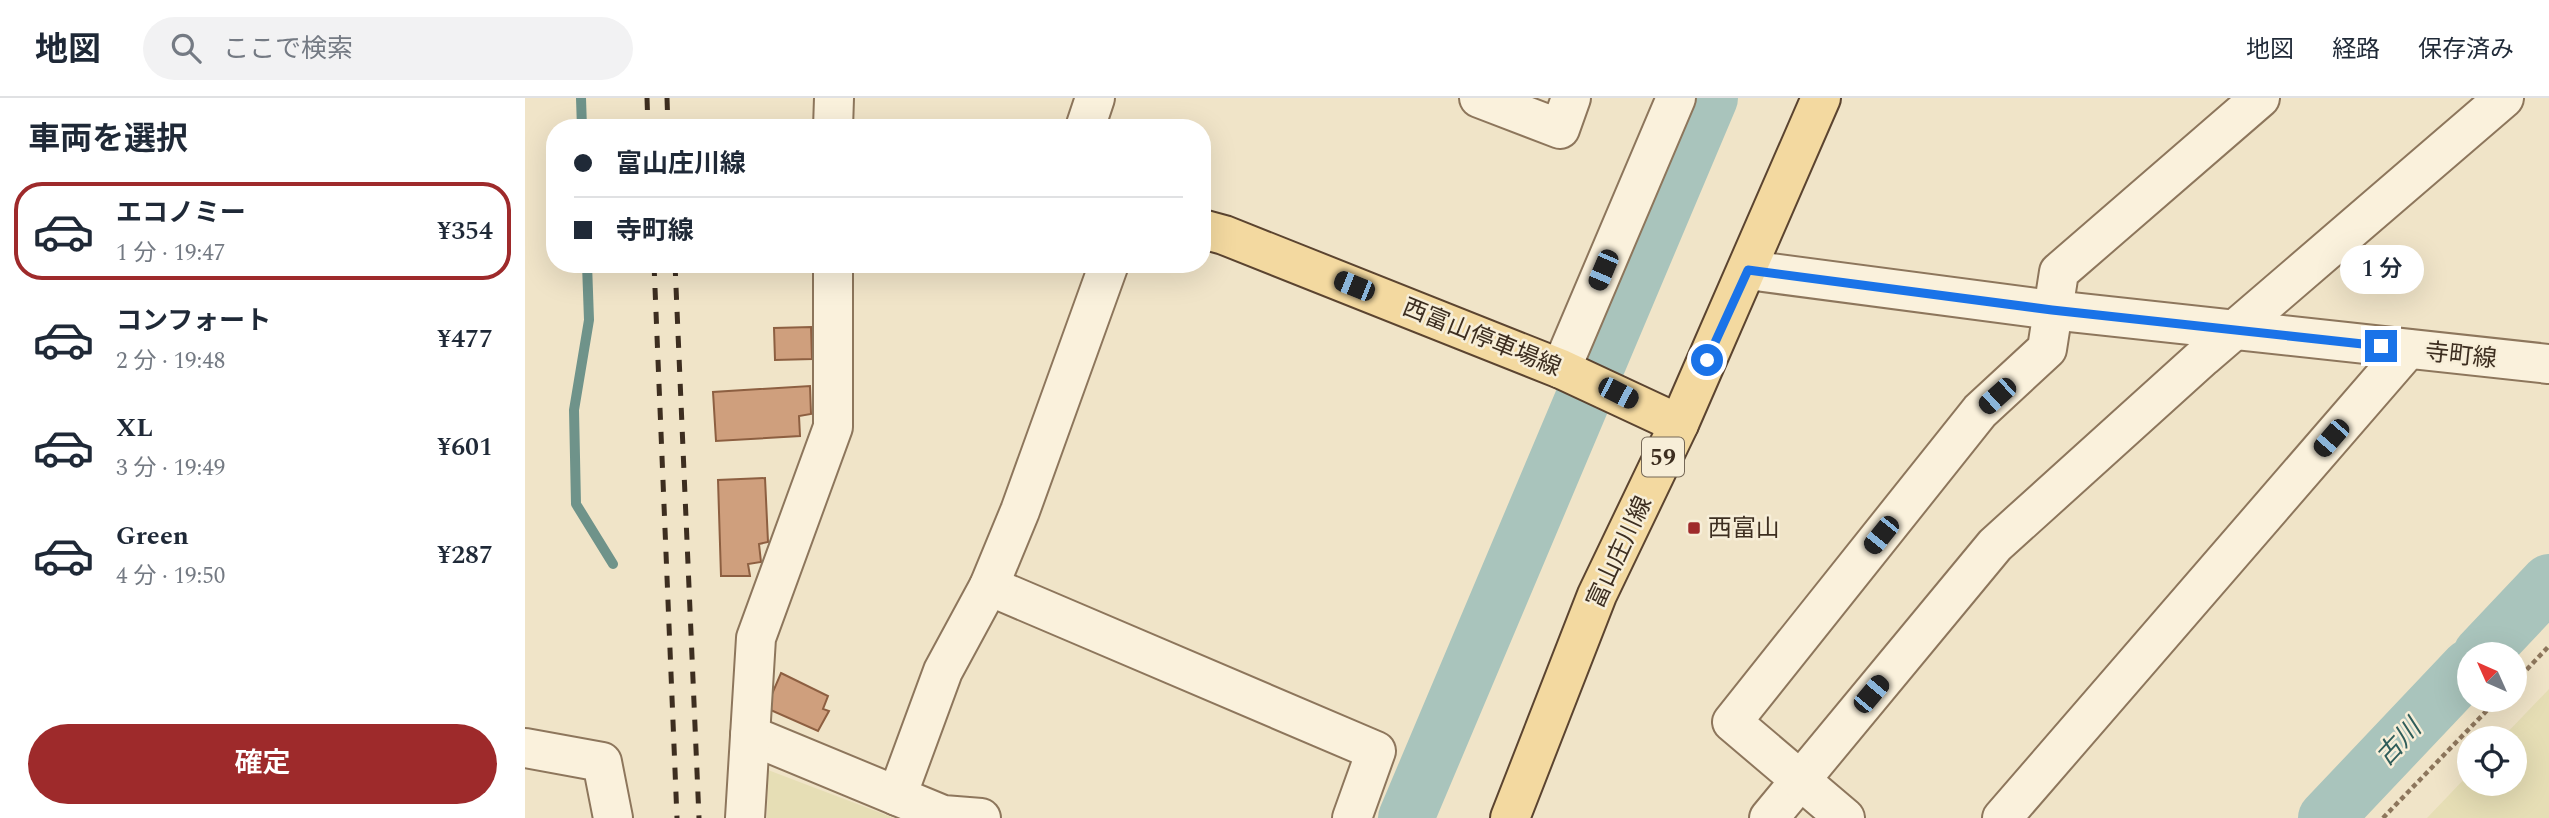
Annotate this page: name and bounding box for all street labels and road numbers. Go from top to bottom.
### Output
street label: 西富山停車場線 [1397,290,1566,386]
street label: 寺町線 [2423,334,2499,378]
road number: 59 [1642,438,1684,476]
street label: 富山庄川線 [1578,490,1662,614]

